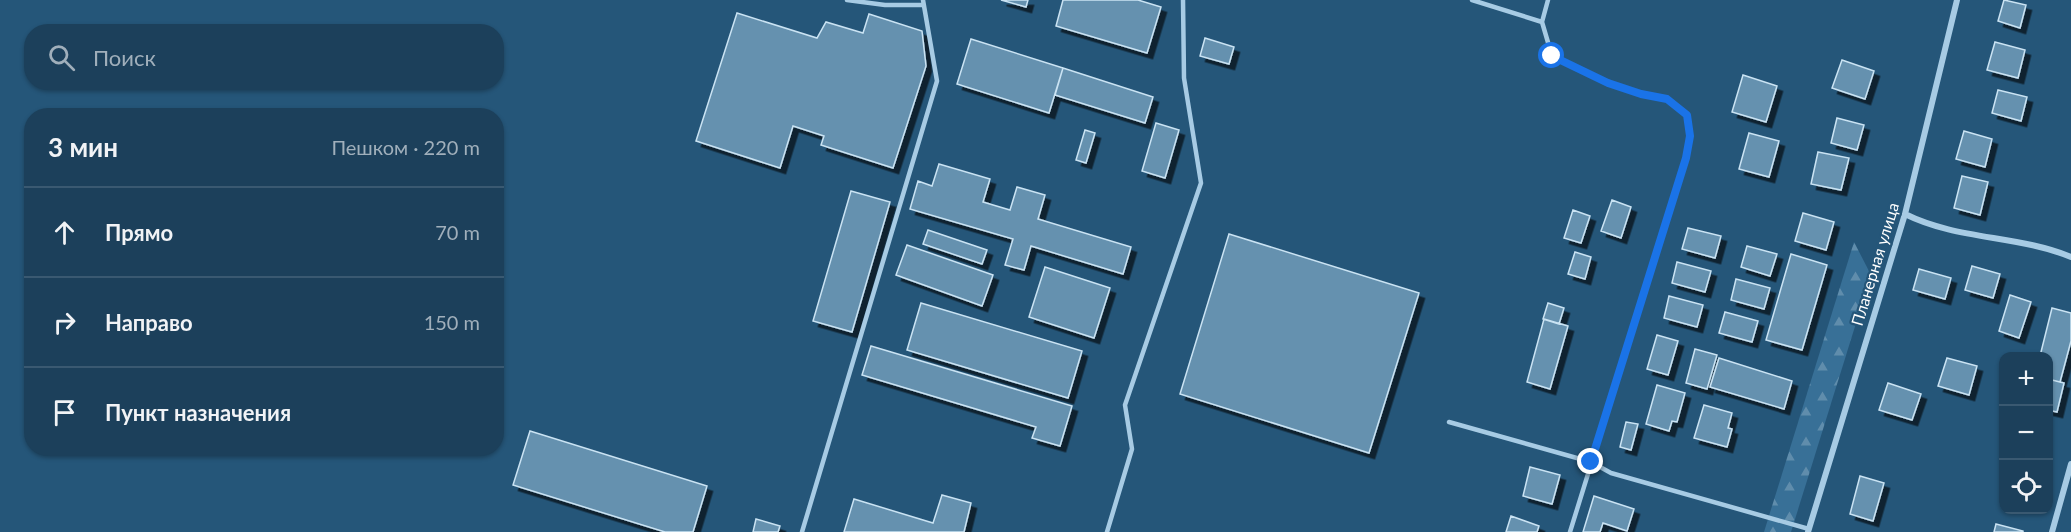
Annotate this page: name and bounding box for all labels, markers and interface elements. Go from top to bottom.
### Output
search box [24,24,504,90]
icon: search [45,41,78,74]
route start [1538,42,1564,68]
text: Поиск [93,44,156,71]
text: 3 мин [48,131,118,163]
text: Пешком · 220 m [331,135,480,159]
street label: Планерная улица [1847,200,1902,328]
icon: ahead [48,216,81,249]
text: Прямо [105,219,173,246]
text: 70 m [435,220,480,244]
icon: right [48,306,81,339]
text: Направо [105,309,193,336]
text: 150 m [424,310,480,334]
map controls [1999,352,2053,514]
button: + [1999,352,2053,406]
icon: arrive [48,396,81,429]
text: Пункт назначения [105,399,291,426]
button: − [1999,406,2053,460]
route end [1577,448,1603,474]
button: locate [1999,460,2053,514]

